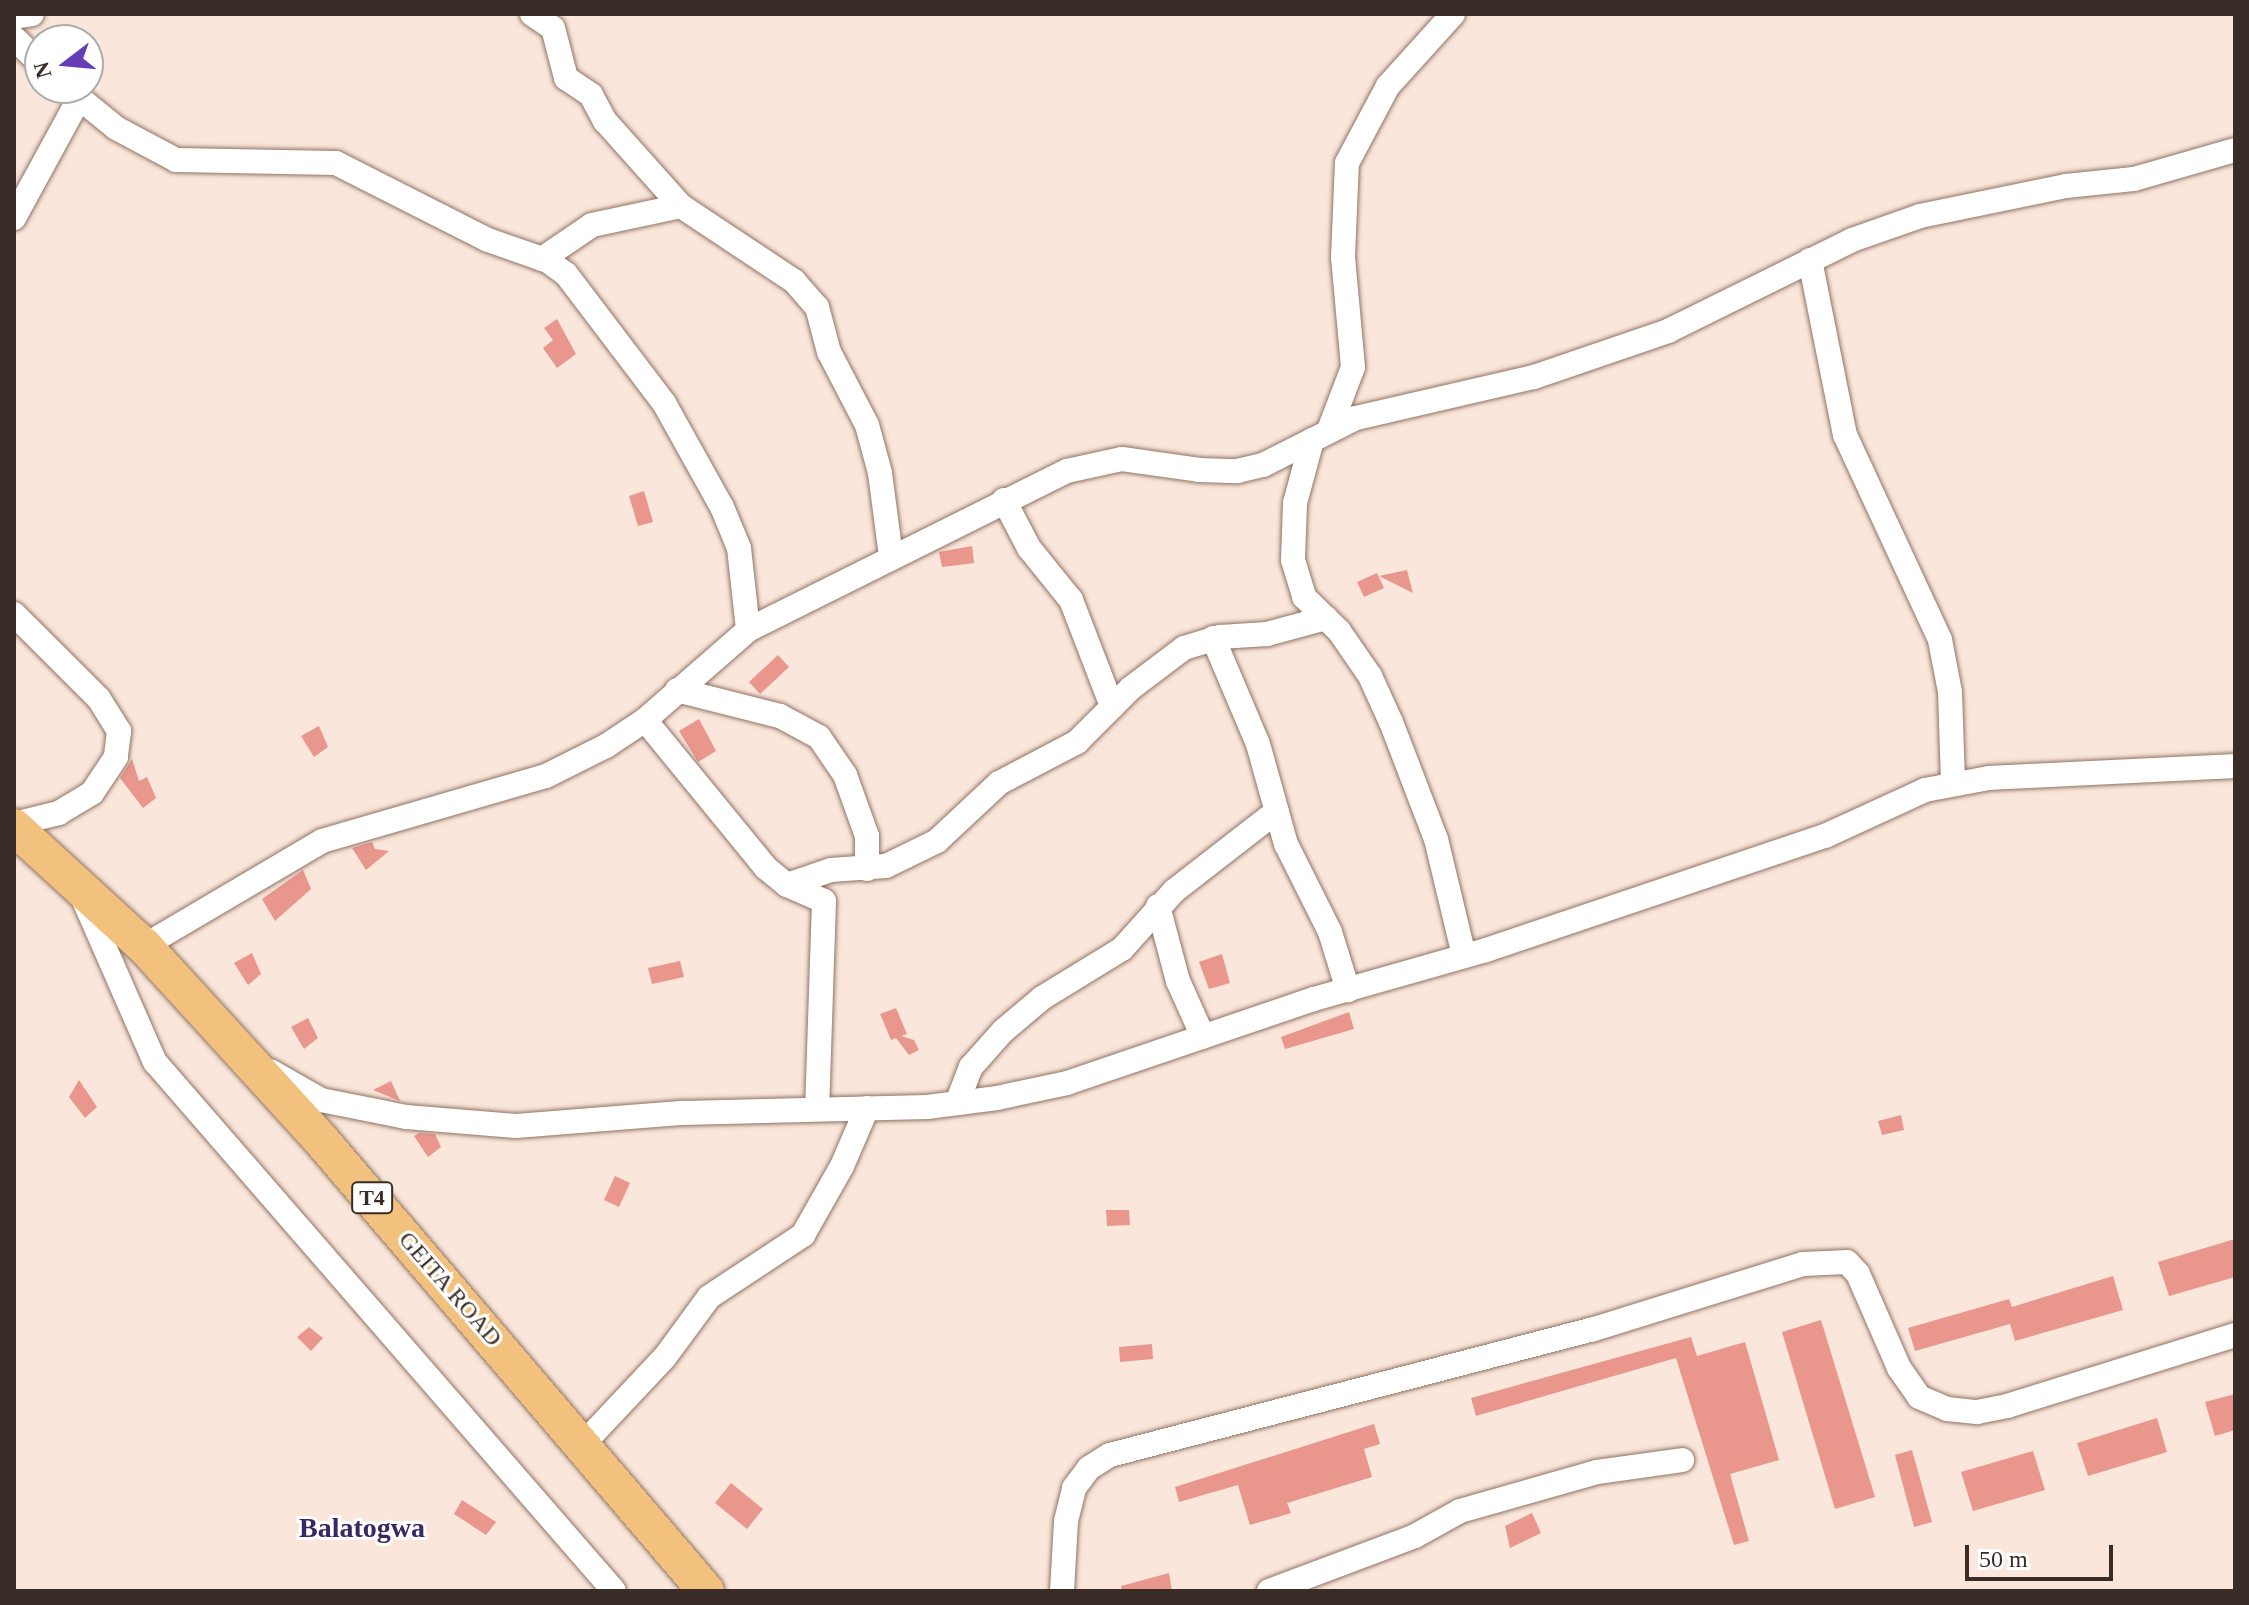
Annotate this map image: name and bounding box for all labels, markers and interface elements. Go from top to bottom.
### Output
north arrow [24,24,104,104]
text: N [28,59,57,81]
road number: T4 [350,1180,394,1216]
street label: GEITA ROAD [392,1225,508,1353]
district label: Balatogwa [299,1511,425,1545]
scale bar [1969,1529,2117,1579]
text: 50 m [1979,1546,2028,1572]

